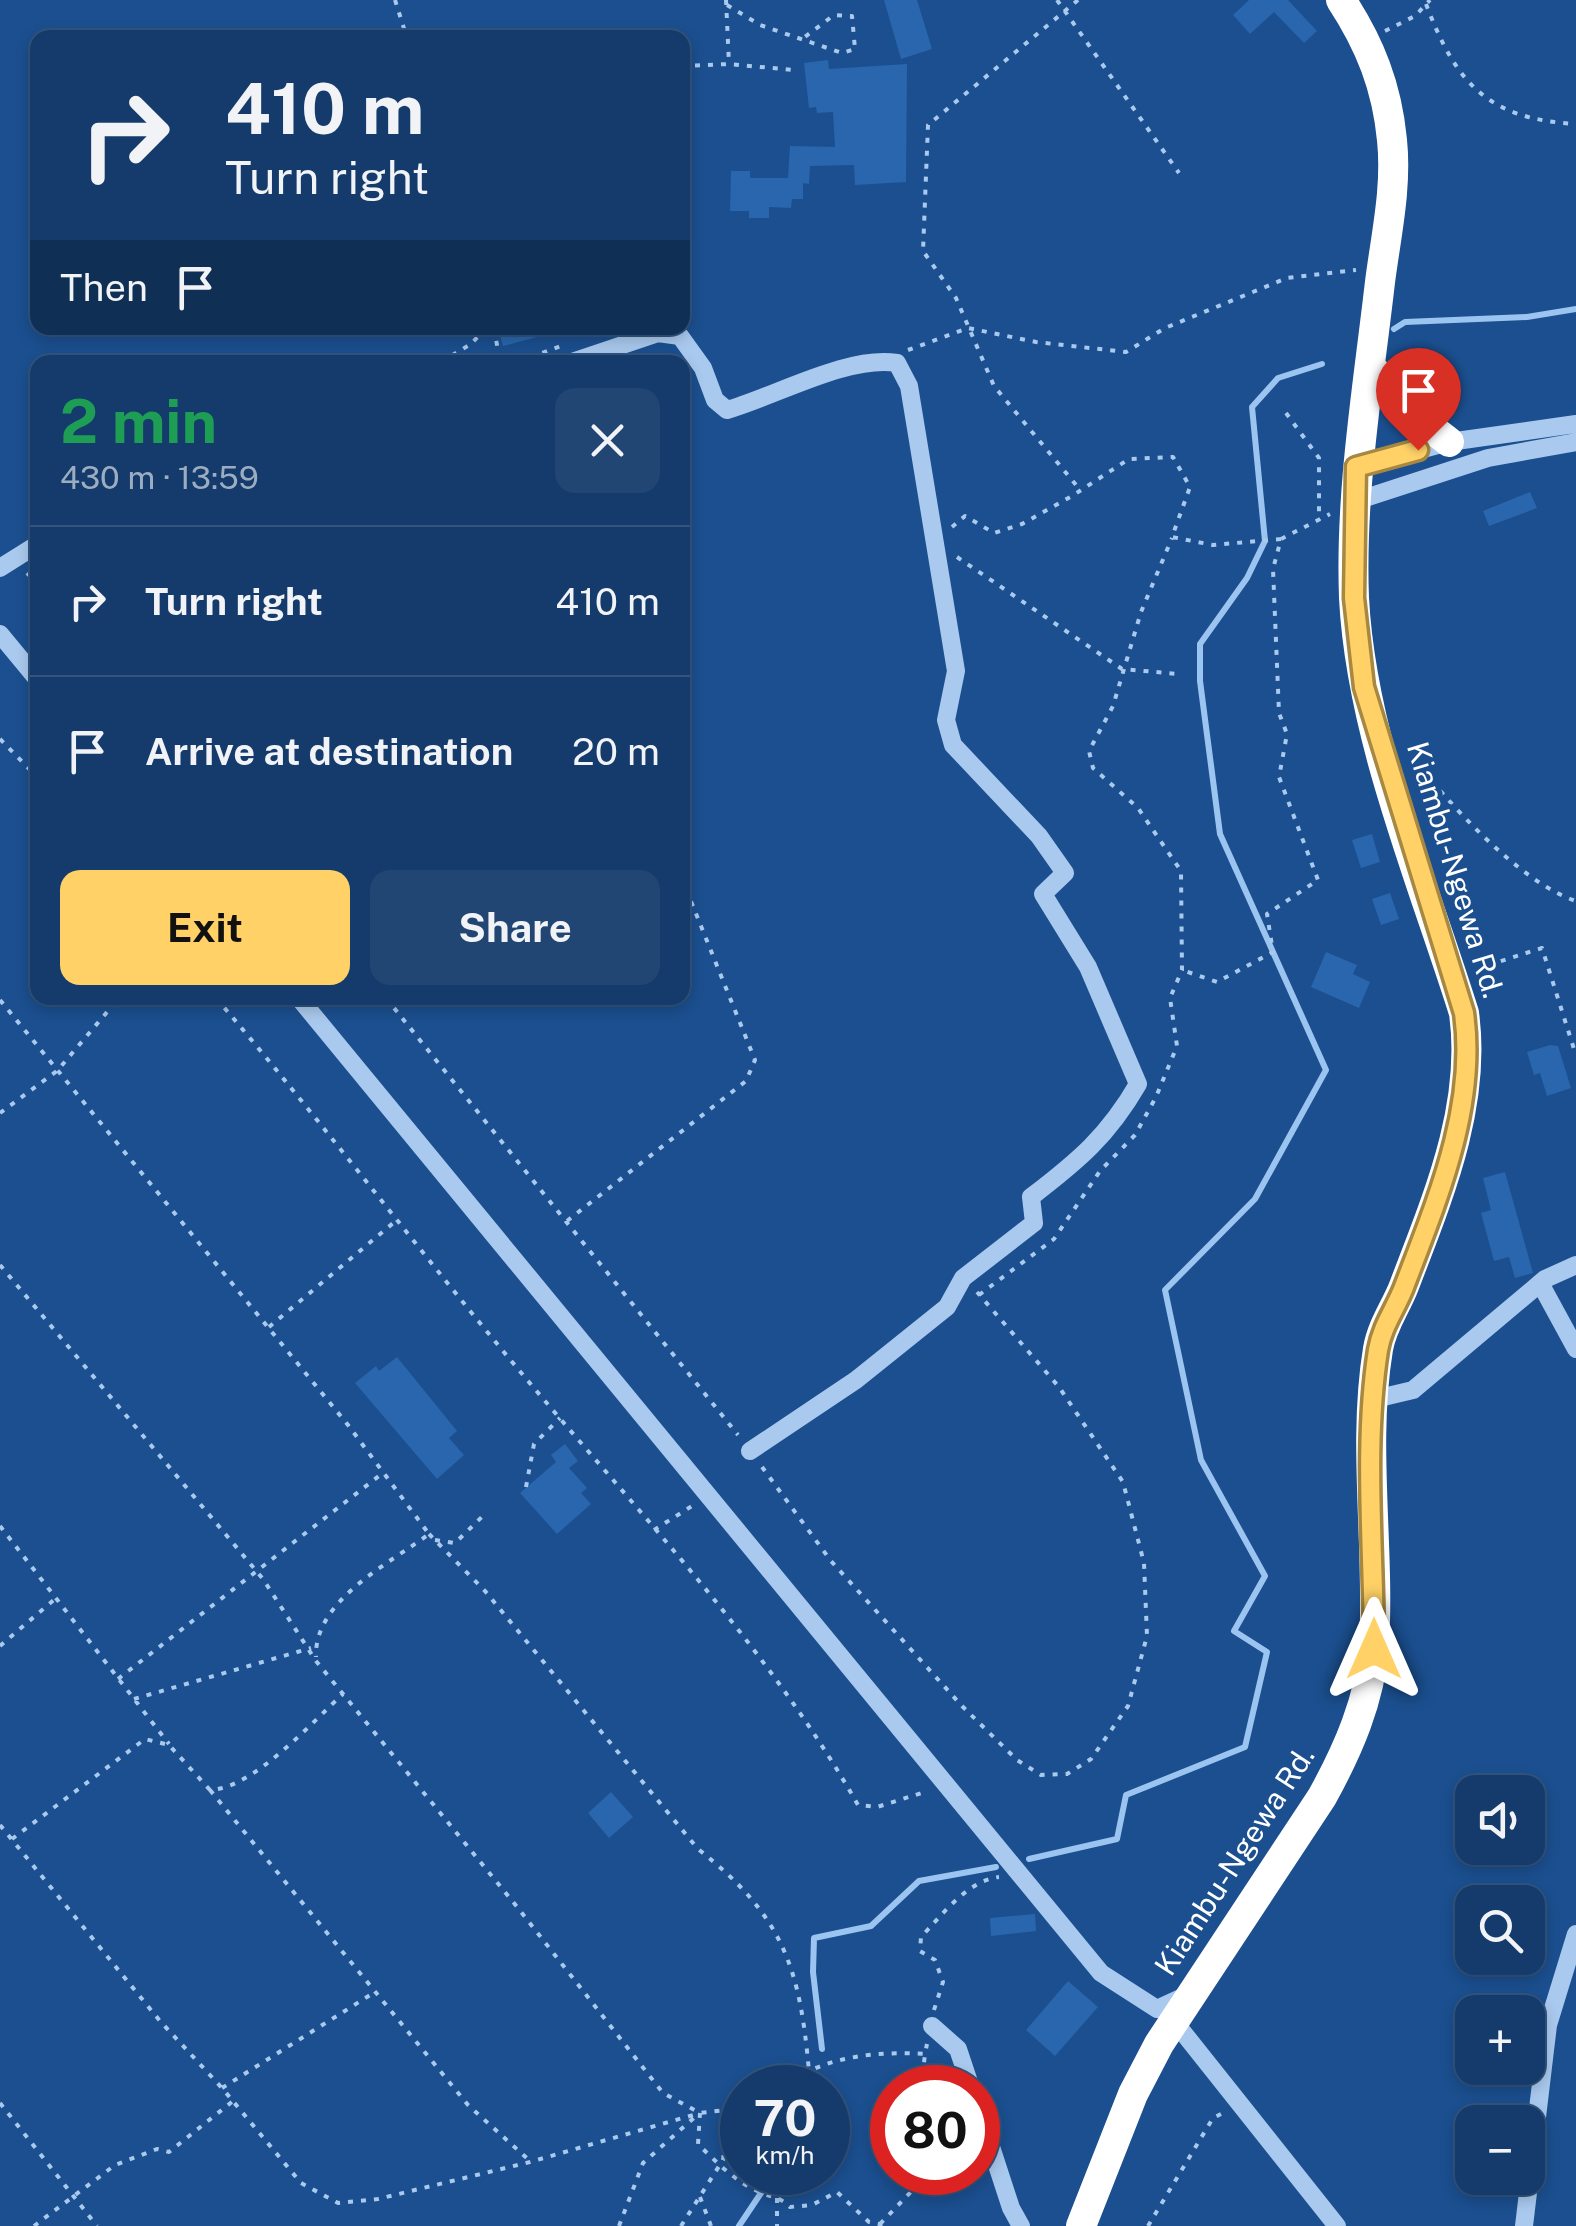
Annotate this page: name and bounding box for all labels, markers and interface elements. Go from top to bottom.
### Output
text: 410 m [225,67,424,150]
icon: right [60,70,190,200]
text: Turn right [225,151,429,204]
icon: arrive [168,260,223,315]
text: Then [60,265,148,310]
pin [1376,348,1461,451]
icon: arrive [1391,363,1446,418]
text: 2 min [60,386,217,457]
button: close [555,388,660,493]
text: 430 m · 13:59 [60,459,259,496]
icon: right [60,574,115,629]
text: Turn right [145,579,323,624]
text: 410 m [555,579,660,624]
icon: arrive [60,724,115,779]
text: Arrive at destination [145,729,513,774]
text: 20 m [572,729,660,774]
street label: Kiambu-Ngewa Rd. [1400,737,1512,1002]
button: Exit [60,870,350,985]
button: Share [370,870,660,985]
position arrow [1322,1597,1426,1701]
street label: Kiambu-Ngewa Rd. [1147,1739,1322,1982]
map controls [1455,1775,1545,2195]
button: sound [1455,1775,1545,1865]
button: search [1455,1885,1545,1975]
button: + [1455,1995,1545,2085]
speed limit sign: 80 [870,2065,1000,2195]
text: 70 [753,2088,817,2147]
button: − [1455,2105,1545,2195]
text: km/h [756,2140,814,2170]

